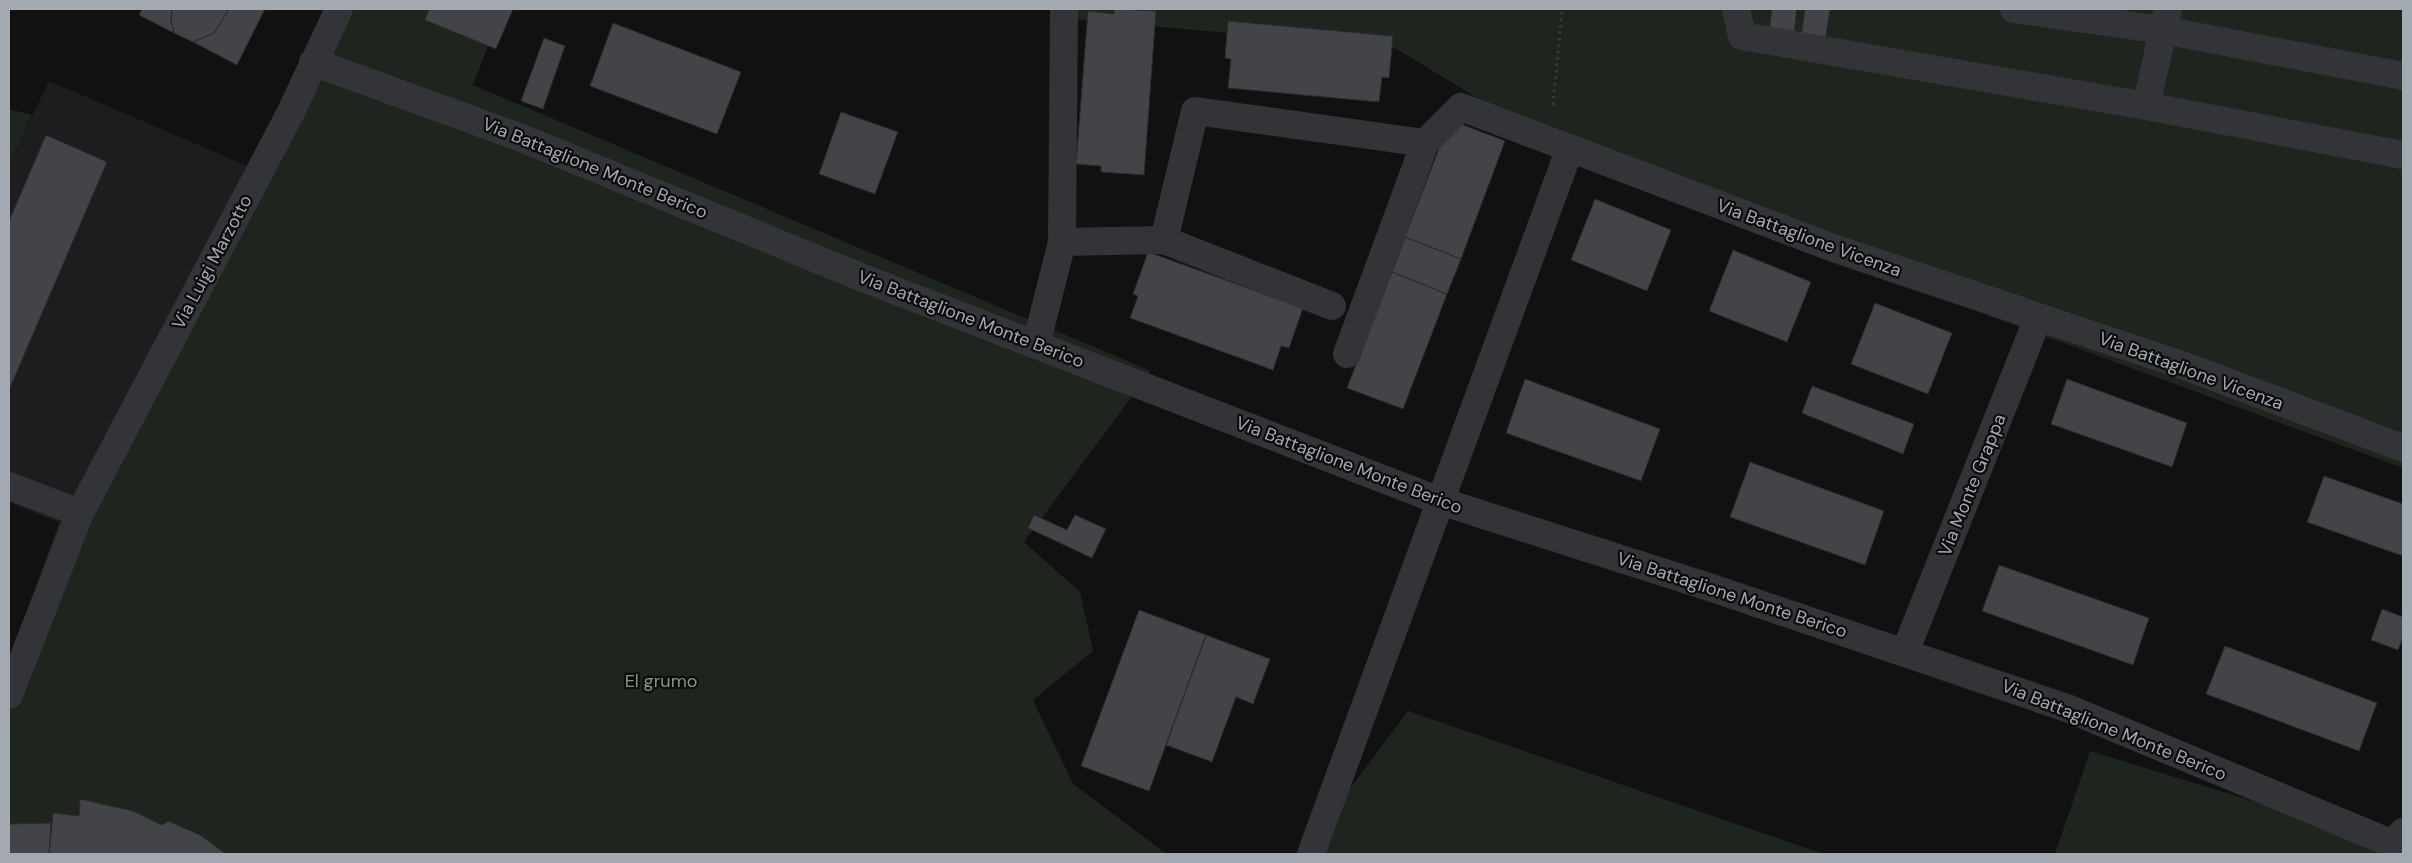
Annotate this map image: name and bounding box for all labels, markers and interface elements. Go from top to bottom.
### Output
street label: Via Battaglione Monte Berico [479,112,711,224]
street label: Via Luigi Marzotto [166,191,258,333]
street label: Via Battaglione Vicenza [1713,193,1905,283]
street label: Via Battaglione Monte Berico [854,265,1088,373]
street label: Via Battaglione Vicenza [2095,326,2287,416]
street label: Via Monte Grappa [1933,410,2011,560]
street label: Via Battaglione Monte Berico [1232,411,1466,519]
street label: Via Battaglione Monte Berico [1614,546,1850,644]
park label: El grumo [625,669,697,693]
street label: Via Battaglione Monte Berico [1998,674,2230,786]

